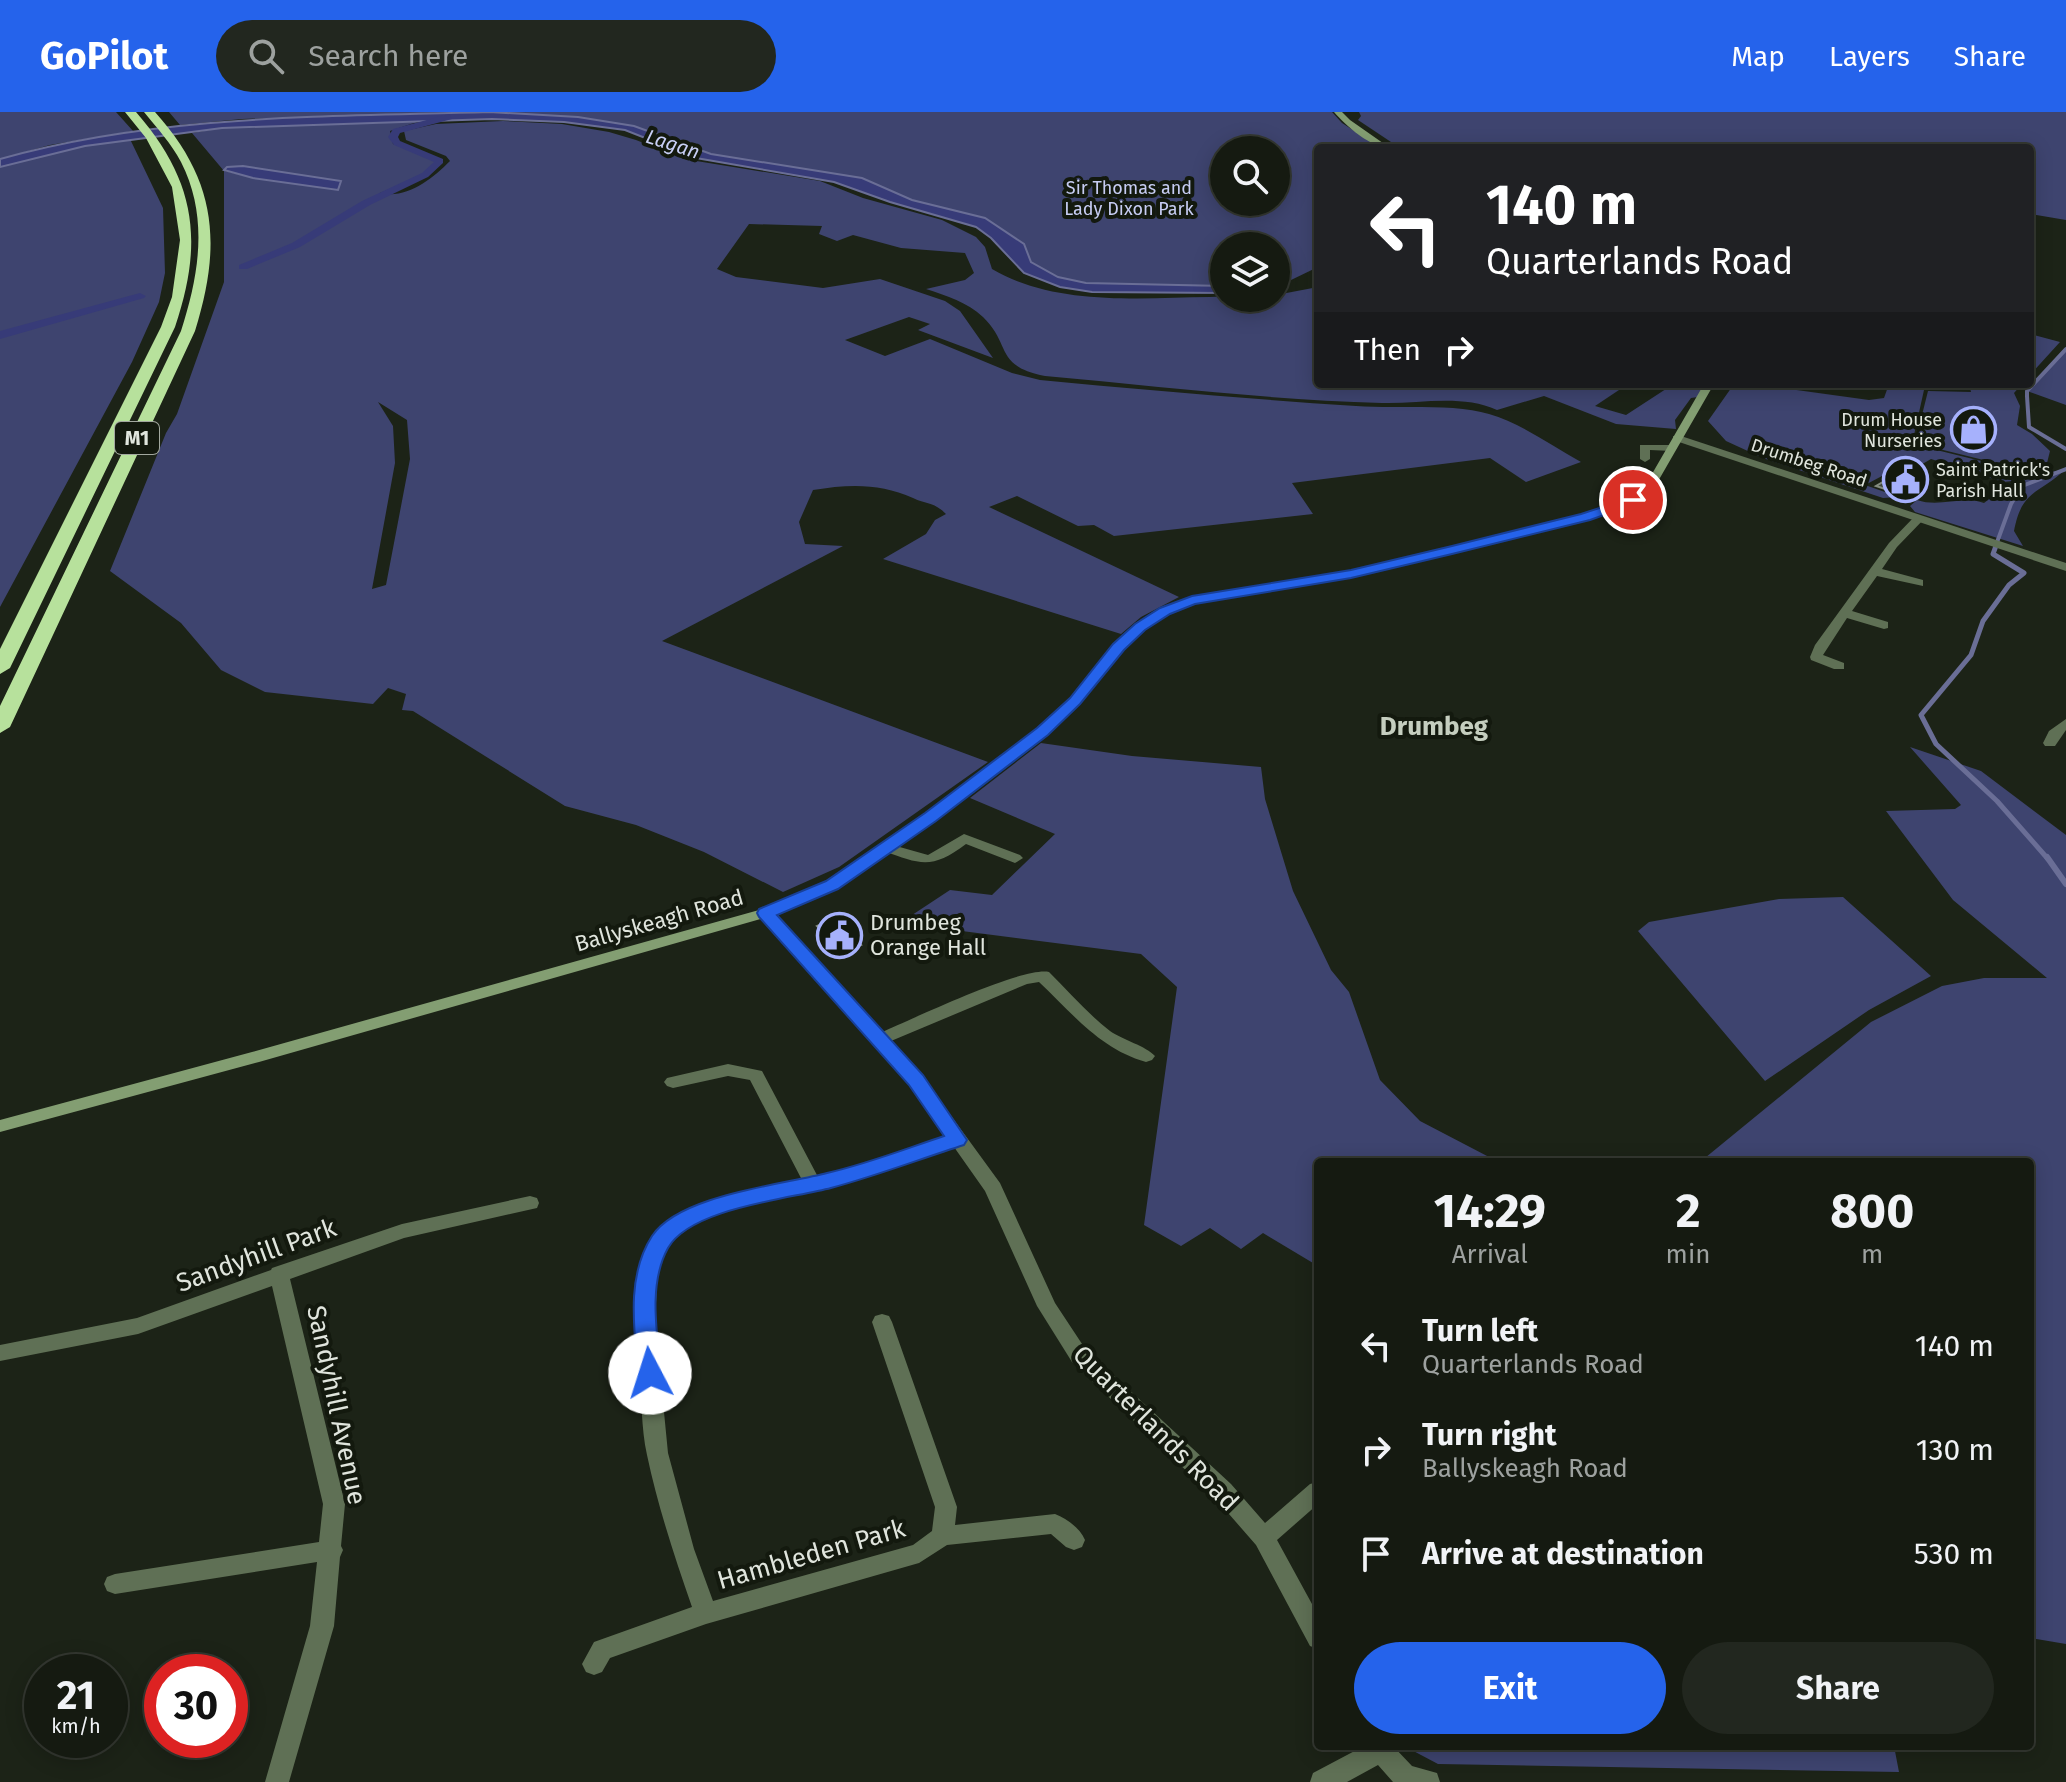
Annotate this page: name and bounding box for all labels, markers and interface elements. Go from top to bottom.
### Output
search box [216,20,776,92]
text: GoPilot [40,33,168,79]
icon: search [244,34,288,78]
text: Search here [308,38,468,74]
text: Map [1731,40,1785,73]
text: Layers [1829,40,1910,73]
text: Share [1954,40,2026,73]
water label: Lagan [643,124,703,164]
map controls [1210,136,1290,312]
button: search [1210,136,1290,216]
text: 140 m [1486,172,1637,239]
icon: left [1354,176,1458,280]
park label: Sir Thomas and Lady Dixon Park [1064,177,1195,220]
button: layers [1210,232,1290,312]
text: Quarterlands Road [1486,240,1793,284]
icon: right [1437,328,1481,372]
text: Then [1354,332,1421,368]
shop icon: Drum House Nurseries [1949,406,1997,454]
place label: Drum House Nurseries [1841,409,1942,452]
road number: M1 [115,422,159,454]
street label: Drumbeg Road [1748,434,1870,492]
public building icon: Saint Patrick's Parish Hall [1881,456,1929,504]
place label: Saint Patrick's Parish Hall [1936,459,2050,502]
pin [1599,466,1667,534]
icon: arrive [1611,478,1655,522]
district label: Drumbeg [1380,711,1489,742]
street label: Ballyskeagh Road [572,883,747,957]
place label: Drumbeg Orange Hall [870,909,986,961]
public building icon: Drumbeg Orange Hall [815,911,863,959]
text: 14:29 [1434,1182,1546,1240]
text: 2 [1676,1182,1700,1240]
text: 800 [1830,1182,1914,1240]
street label: Sandyhill Park [172,1212,341,1299]
text: Arrival [1452,1239,1528,1270]
text: min [1666,1239,1710,1270]
text: m [1861,1239,1883,1270]
street label: Sandyhill Avenue [300,1303,373,1508]
text: Turn left [1422,1313,1538,1349]
icon: left [1354,1324,1398,1368]
text: 140 m [1915,1328,1994,1364]
position arrow [608,1331,692,1415]
street label: Quarterlands Road [1066,1339,1245,1518]
text: Quarterlands Road [1422,1349,1644,1380]
text: Turn right [1422,1417,1557,1453]
icon: right [1354,1428,1398,1472]
text: 130 m [1916,1432,1994,1468]
text: Ballyskeagh Road [1422,1453,1628,1484]
street label: Hambleden Park [714,1513,909,1596]
icon: arrive [1354,1532,1398,1576]
text: Arrive at destination [1422,1536,1704,1572]
text: 530 m [1914,1536,1994,1572]
button: Exit [1354,1642,1666,1734]
button: Share [1682,1642,1994,1734]
speed limit sign: 30 [144,1654,248,1758]
text: 21 [57,1672,95,1720]
text: km/h [51,1714,101,1738]

